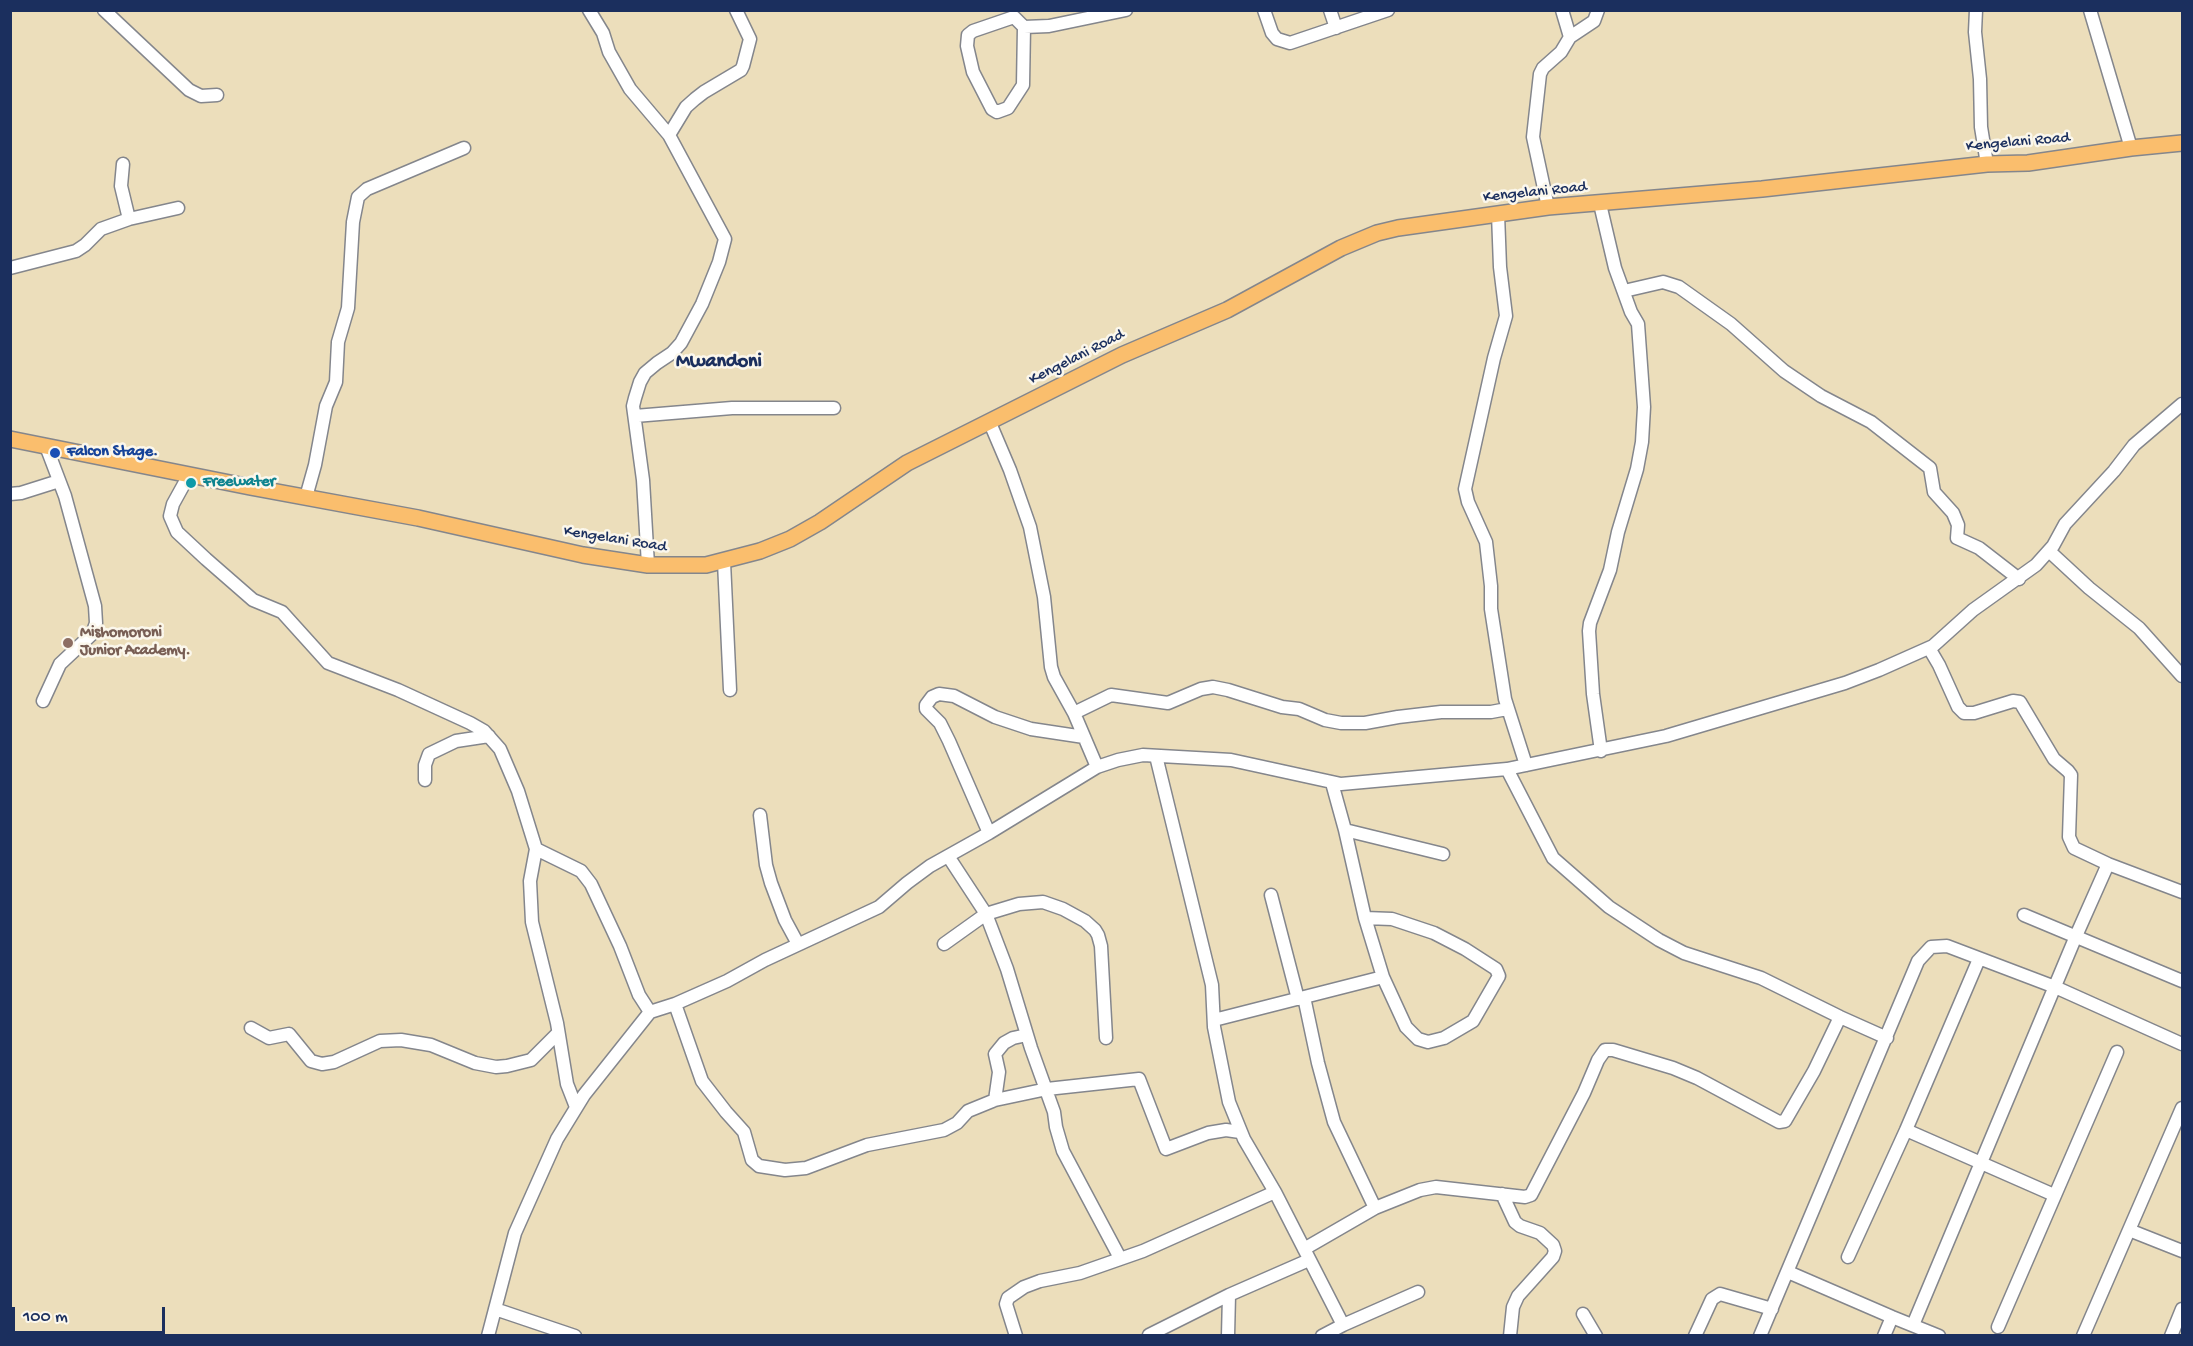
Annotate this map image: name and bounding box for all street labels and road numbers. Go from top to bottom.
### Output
street label: Kengelani Road [1965,129,2071,157]
street label: Kengelani Road [1482,178,1588,208]
street label: Kengelani Road [1026,326,1128,390]
street label: Kengelani Road [562,522,668,558]

